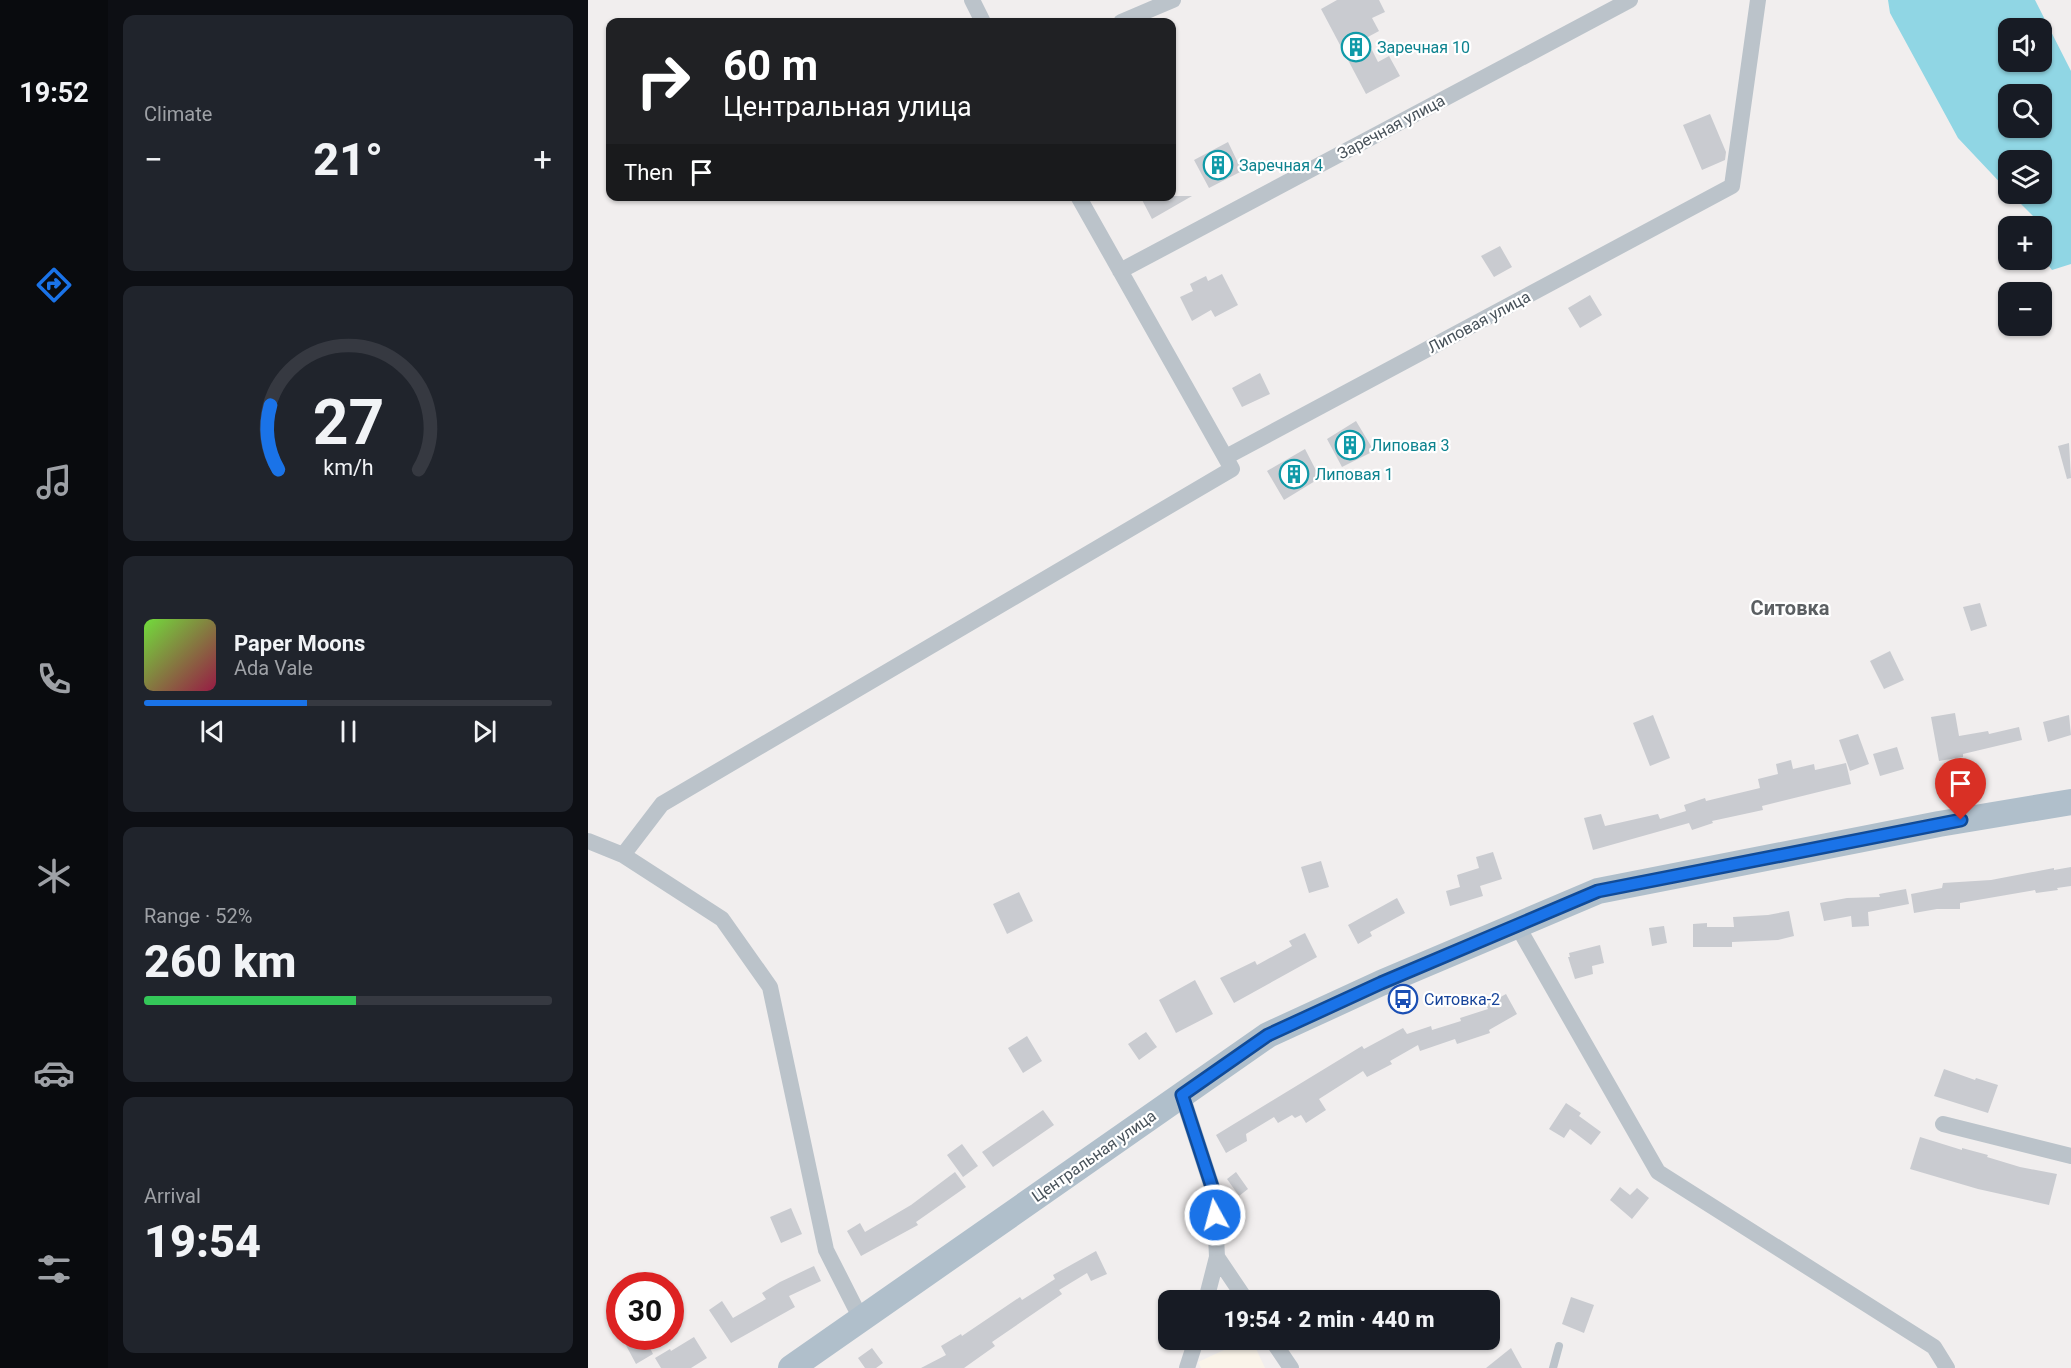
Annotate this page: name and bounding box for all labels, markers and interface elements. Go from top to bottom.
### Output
map controls [1998,18,2052,336]
button: sound [1998,18,2052,72]
building icon: Заречная 10 [1340,31,1372,63]
place label: Заречная 10 [1377,38,1470,57]
text: 60 m [723,41,818,90]
icon: right [624,42,702,120]
text: 19:52 [19,77,89,109]
button: search [1998,84,2052,138]
text: Центральная улица [723,91,972,123]
street label: Заречная улица [1334,91,1448,163]
text: Climate [144,102,212,126]
text: 21° [313,133,383,186]
text: − [144,140,163,179]
text: + [533,140,552,179]
building icon: Заречная 4 [1202,149,1234,181]
button: layers [1998,150,2052,204]
icon: arrive [685,156,718,189]
place label: Заречная 4 [1239,156,1323,175]
text: Then [624,160,673,185]
button: + [1998,216,2052,270]
icon: directions [33,264,75,306]
button: − [1998,282,2052,336]
street label: Липовая улица [1424,287,1534,357]
text: 27 [312,387,384,460]
building icon: Липовая 3 [1334,429,1366,461]
place label: Липовая 3 [1371,436,1450,455]
text: km/h [323,456,373,481]
building icon: Липовая 1 [1278,458,1310,490]
icon: music [33,461,75,503]
place label: Липовая 1 [1315,465,1394,484]
district label: Ситовка [1751,596,1830,620]
text: Paper Moons [234,631,365,656]
text: Ada Vale [234,656,313,680]
icon: phone [33,658,75,700]
icon: previous [196,715,229,748]
icon: pause [332,715,365,748]
icon: next [468,715,501,748]
pin [1935,758,1986,820]
icon: arrive [1944,767,1977,800]
icon: climate [33,855,75,897]
text: Range · 52% [144,904,252,928]
text: 260 km [144,935,296,988]
bus stop icon: Ситовка-2 [1387,983,1419,1015]
place label: Ситовка-2 [1424,990,1500,1009]
icon: car [33,1052,75,1094]
street label: Центральная улица [1028,1106,1160,1206]
position arrow [1183,1183,1247,1247]
text: Arrival [144,1184,201,1208]
text: 19:54 [144,1215,261,1268]
icon: filters [33,1248,75,1290]
speed limit sign: 30 [606,1272,684,1350]
text: 19:54 · 2 min · 440 m [1224,1307,1434,1332]

